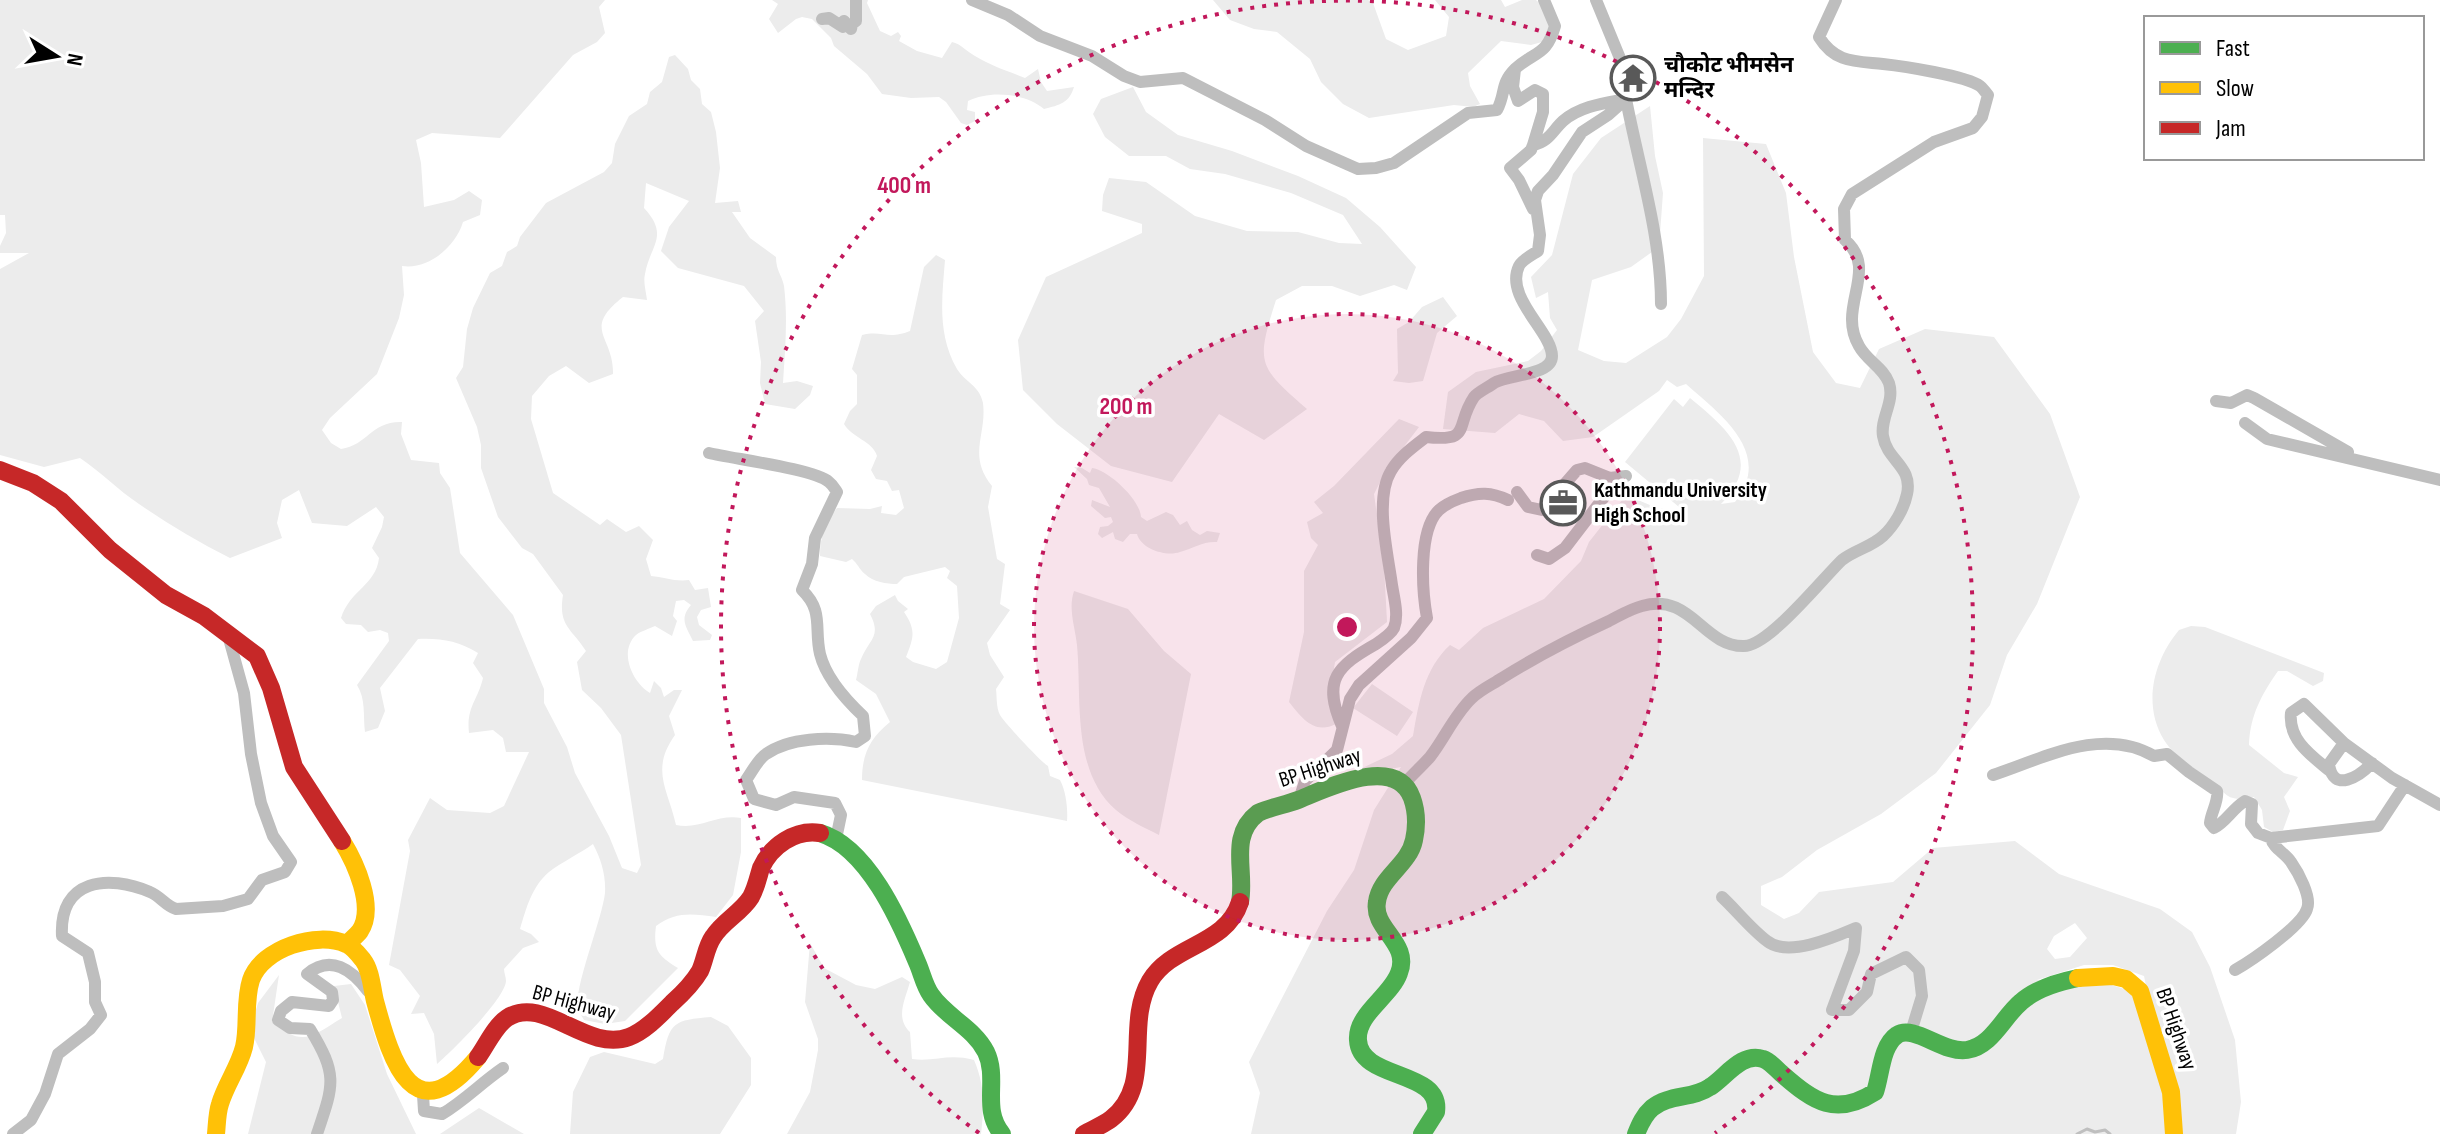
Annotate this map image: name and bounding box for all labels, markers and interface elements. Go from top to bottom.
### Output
north arrow [16,16,96,96]
legend [2144,16,2424,160]
text: Fast [2216,34,2250,63]
text: N [60,51,89,68]
place label: चौकोट भीमसेन मन्दिर [1664,52,1794,104]
temple icon: चौकोट भीमसेन मन्दिर [1609,54,1657,102]
text: Slow [2216,74,2254,103]
text: Jam [2215,114,2246,143]
text: 400 m [877,171,931,200]
text: 200 m [1099,392,1153,421]
place label: Kathmandu University High School [1594,477,1767,529]
office icon: Kathmandu University High School [1539,479,1587,527]
centre of rings [1333,613,1361,641]
street label: BP Highway [1275,742,1365,794]
street label: BP Highway [529,979,619,1027]
street label: BP Highway [2149,984,2203,1074]

